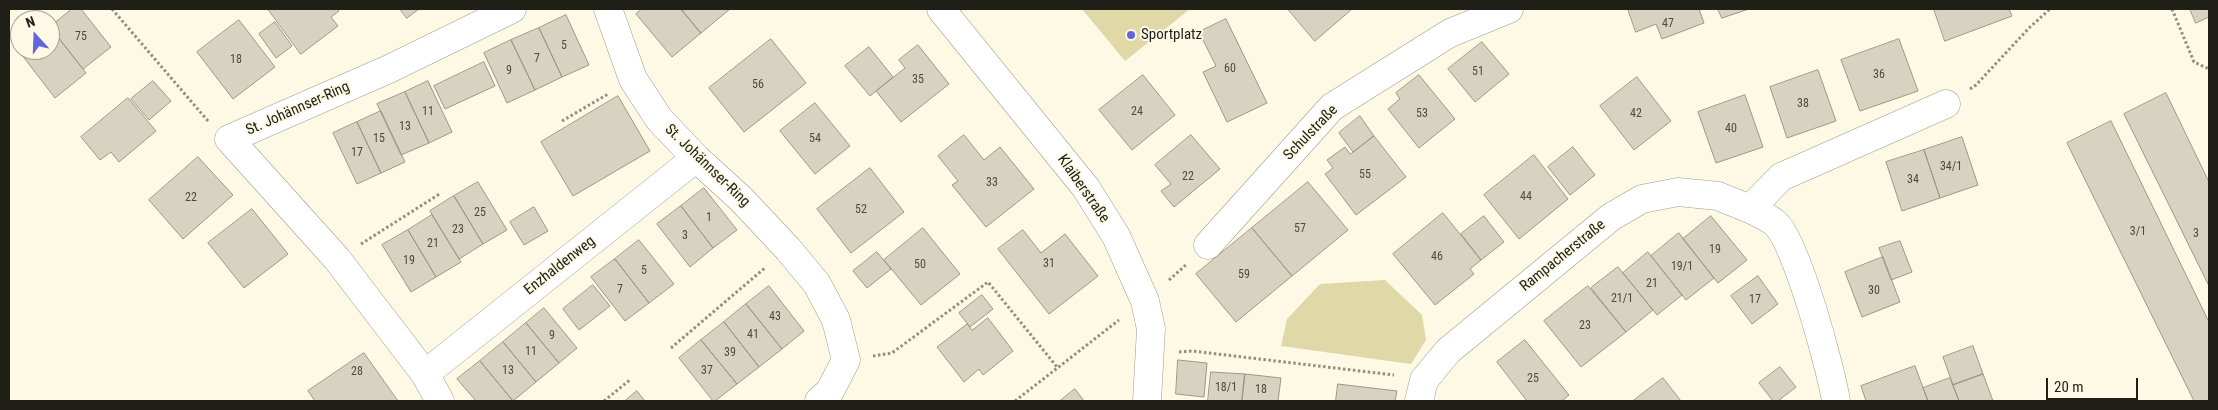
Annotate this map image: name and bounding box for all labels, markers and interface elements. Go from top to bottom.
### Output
north arrow [10,10,60,60]
text: N [23,13,37,31]
house number: 47 [1662,17,1674,31]
place label: Sportplatz [1141,26,1202,44]
marker: Sportplatz [1125,29,1137,41]
house number: 75 [75,30,87,44]
house number: 5 [561,39,567,53]
house number: 7 [534,52,540,66]
house number: 18 [230,53,242,67]
house number: 60 [1224,62,1236,76]
house number: 9 [506,64,512,78]
house number: 51 [1472,65,1484,79]
house number: 36 [1873,68,1885,82]
house number: 35 [912,73,924,87]
street label: St. Johännser-Ring [243,78,353,140]
house number: 56 [752,78,764,92]
house number: 38 [1797,97,1809,111]
street label: Schulstraße [1280,101,1342,165]
house number: 11 [422,105,434,119]
house number: 24 [1131,105,1143,119]
house number: 53 [1416,107,1428,121]
house number: 42 [1630,107,1642,121]
house number: 13 [399,120,411,134]
street label: St. Johännser-Ring [661,121,753,211]
house number: 40 [1725,122,1737,136]
house number: 15 [373,132,385,146]
house number: 54 [809,132,821,146]
house number: 17 [351,146,363,160]
street label: Klaiberstraße [1053,152,1113,226]
house number: 34/1 [1940,160,1962,174]
house number: 55 [1359,168,1371,182]
house number: 22 [1182,170,1194,184]
house number: 34 [1907,173,1919,187]
house number: 33 [986,176,998,190]
house number: 44 [1520,190,1532,204]
house number: 22 [185,191,197,205]
house number: 52 [855,203,867,217]
house number: 25 [474,206,486,220]
house number: 1 [706,211,712,225]
street label: Rampacherstraße [1517,216,1609,296]
house number: 57 [1294,222,1306,236]
house number: 23 [452,223,464,237]
house number: 3/1 [2130,225,2146,239]
house number: 3 [2193,227,2199,241]
house number: 3 [682,229,688,243]
street label: Enzhaldenweg [521,233,599,299]
house number: 21 [427,237,439,251]
house number: 19 [1709,243,1721,257]
house number: 46 [1431,250,1443,264]
house number: 19 [403,254,415,268]
house number: 31 [1043,257,1055,271]
house number: 50 [914,258,926,272]
house number: 19/1 [1671,260,1693,274]
house number: 5 [641,264,647,278]
house number: 59 [1238,268,1250,282]
house number: 21 [1646,277,1658,291]
house number: 7 [617,283,623,297]
house number: 30 [1868,284,1880,298]
house number: 21/1 [1611,292,1633,306]
house number: 17 [1749,293,1761,307]
house number: 43 [769,310,781,324]
house number: 23 [1579,319,1591,333]
house number: 41 [747,328,759,342]
house number: 9 [549,329,555,343]
house number: 11 [525,345,537,359]
house number: 39 [724,346,736,360]
house number: 13 [502,364,514,378]
house number: 37 [701,364,713,378]
house number: 28 [351,365,363,379]
scale bar [2048,368,2140,400]
house number: 25 [1527,372,1539,386]
text: 20 m [2054,378,2084,396]
house number: 18/1 [1215,381,1237,395]
house number: 18 [1255,383,1267,397]

